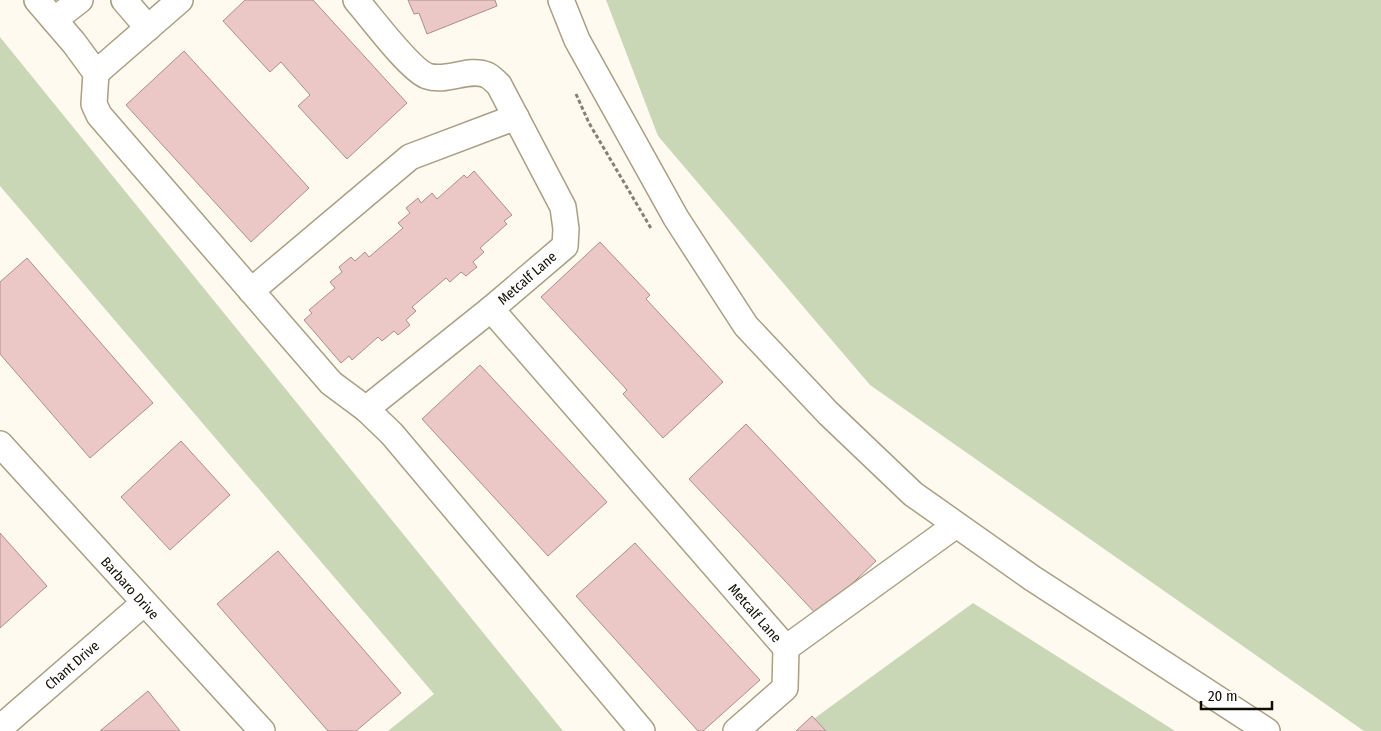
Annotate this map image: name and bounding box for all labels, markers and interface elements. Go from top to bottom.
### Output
street label: Metcalf Lane [494,248,560,309]
street label: Barbaro Drive [97,554,162,623]
street label: Metcalf Lane [724,580,785,646]
street label: Chant Drive [42,637,103,693]
scale bar [1201,678,1272,710]
text: 20 m [1208,687,1238,705]

